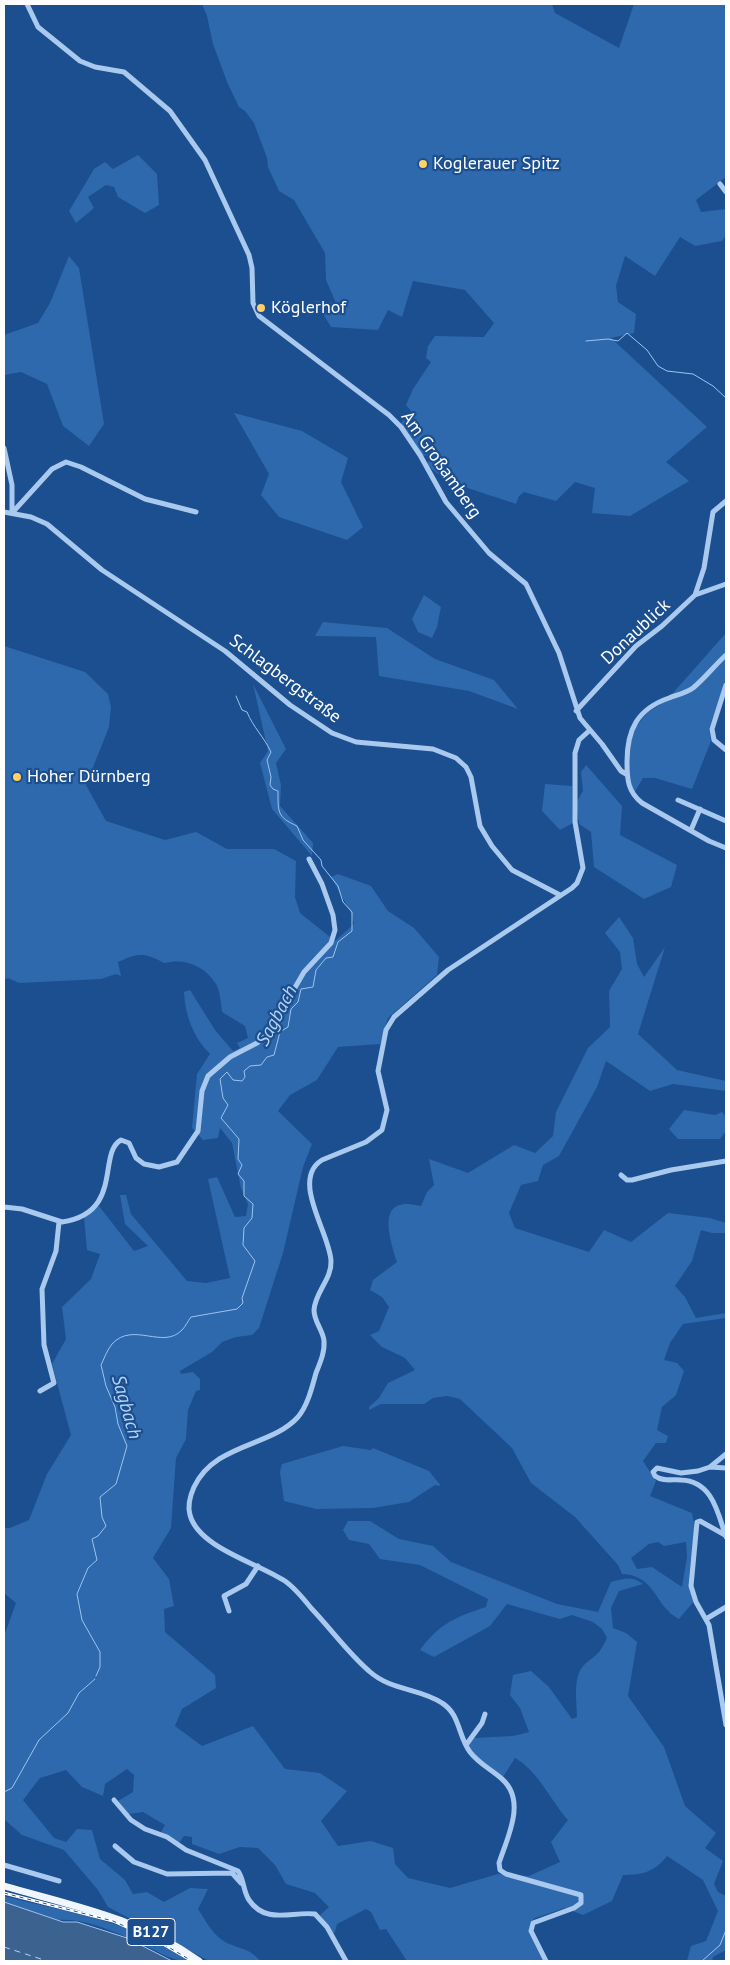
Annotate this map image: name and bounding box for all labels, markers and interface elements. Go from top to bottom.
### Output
place label: Koglerauer Spitz [433,153,560,175]
marker: Koglerauer Spitz [417,158,429,170]
place label: Köglerhof [271,297,346,319]
marker: Köglerhof [255,302,267,314]
street label: Am Großamberg [396,407,486,523]
street label: Donaublick [597,595,675,669]
street label: Schlagbergstraße [225,630,345,728]
place label: Hoher Dürnberg [27,766,151,788]
marker: Hoher Dürnberg [11,771,23,783]
water label: Sagbach [252,982,302,1050]
water label: Sagbach [106,1372,146,1442]
road number: B127 [127,1918,175,1945]

